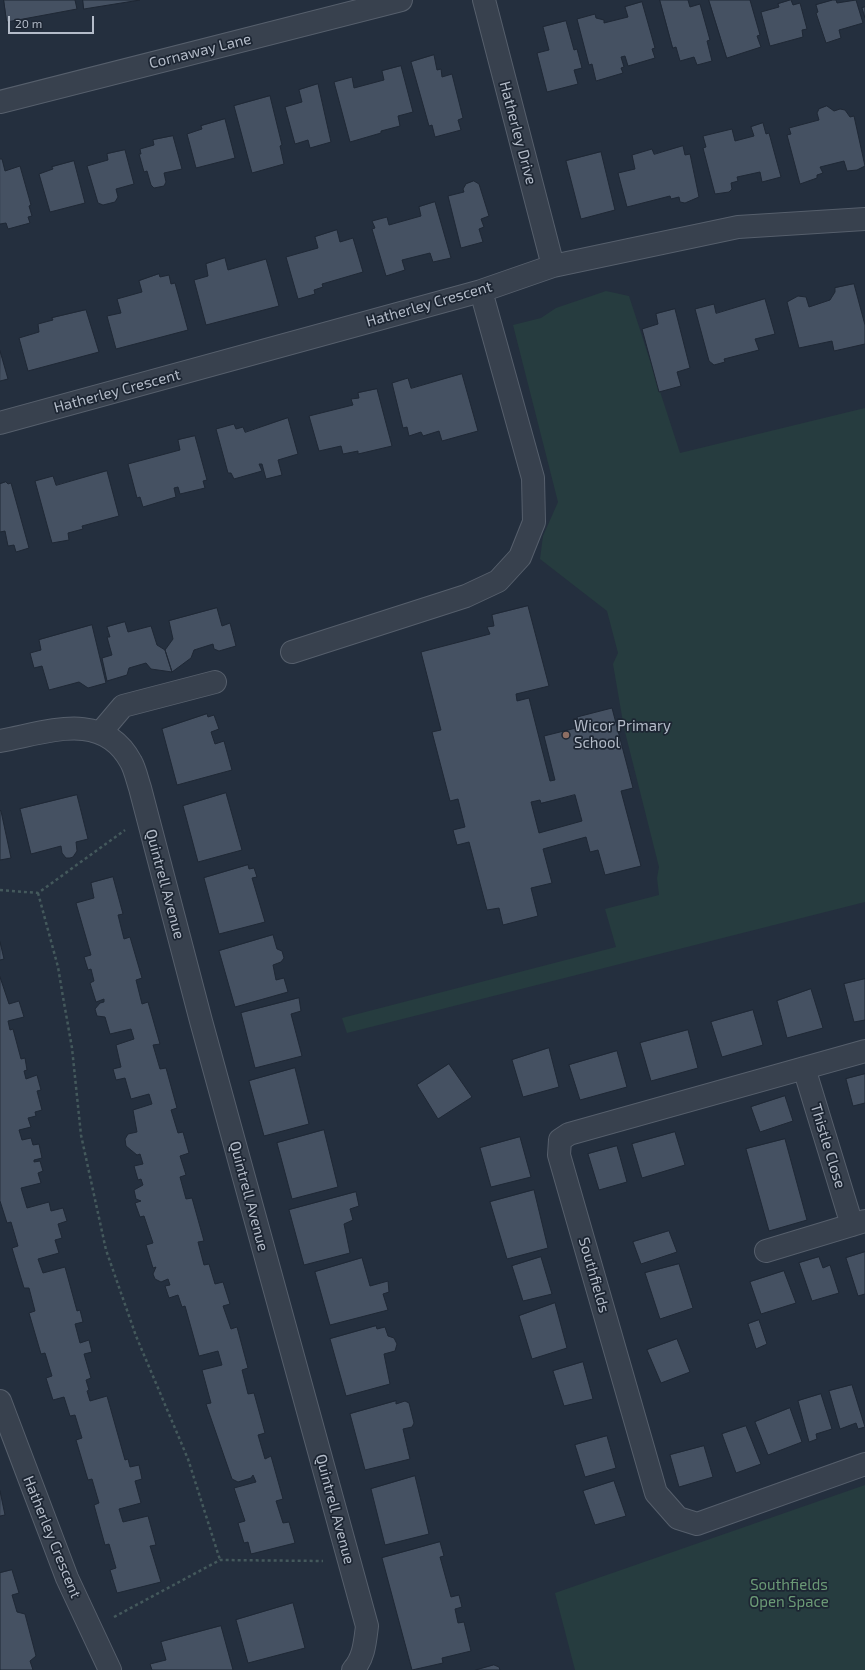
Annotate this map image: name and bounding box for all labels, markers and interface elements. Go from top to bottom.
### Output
scale bar [10,8,96,34]
text: 20 m [15,16,42,30]
street label: Cornaway Lane [147,30,253,72]
street label: Hatherley Drive [496,79,540,187]
street label: Hatherley Crescent [364,277,494,331]
street label: Hatherley Crescent [52,365,182,417]
place label: Wicor Primary School [574,717,671,752]
marker: Wicor Primary School [561,730,571,740]
street label: Quintrell Avenue [142,827,188,941]
street label: Thistle Close [807,1102,849,1190]
street label: Quintrell Avenue [226,1139,272,1253]
street label: Southfields [575,1235,613,1315]
street label: Quintrell Avenue [312,1452,358,1566]
street label: Hatherley Crescent [19,1473,85,1601]
park label: Southfields Open Space [749,1576,829,1611]

